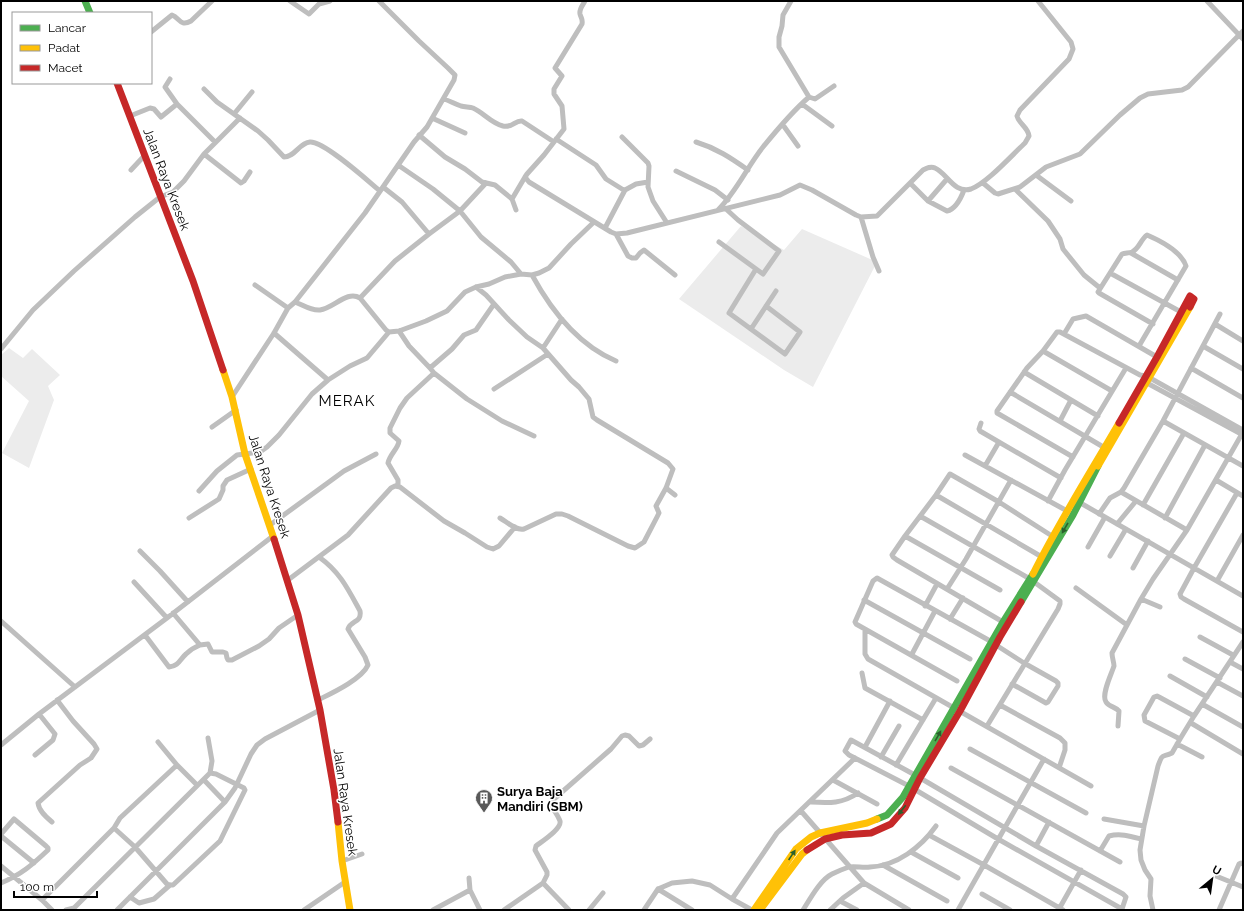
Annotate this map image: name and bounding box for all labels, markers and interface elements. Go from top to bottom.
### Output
legend [12,12,152,84]
text: Lancar [48,21,87,35]
text: Padat [48,41,80,55]
text: Macet [48,61,83,75]
street label: Jalan Raya Kresek [140,126,193,233]
district label: MERAK [319,392,375,410]
street label: Jalan Raya Kresek [246,432,293,540]
one-way arrow [1062,522,1069,534]
one-way arrow [934,730,941,742]
street label: Jalan Raya Kresek [331,747,360,857]
place label: Surya Baja Mandiri (SBM) [497,784,583,814]
building icon: Surya Baja Mandiri (SBM) [474,788,494,813]
one-way arrow [898,805,906,816]
one-way arrow [788,849,796,860]
north arrow [1192,859,1232,899]
text: U [1210,863,1223,878]
scale bar [14,873,97,899]
text: 100 m [20,880,54,894]

